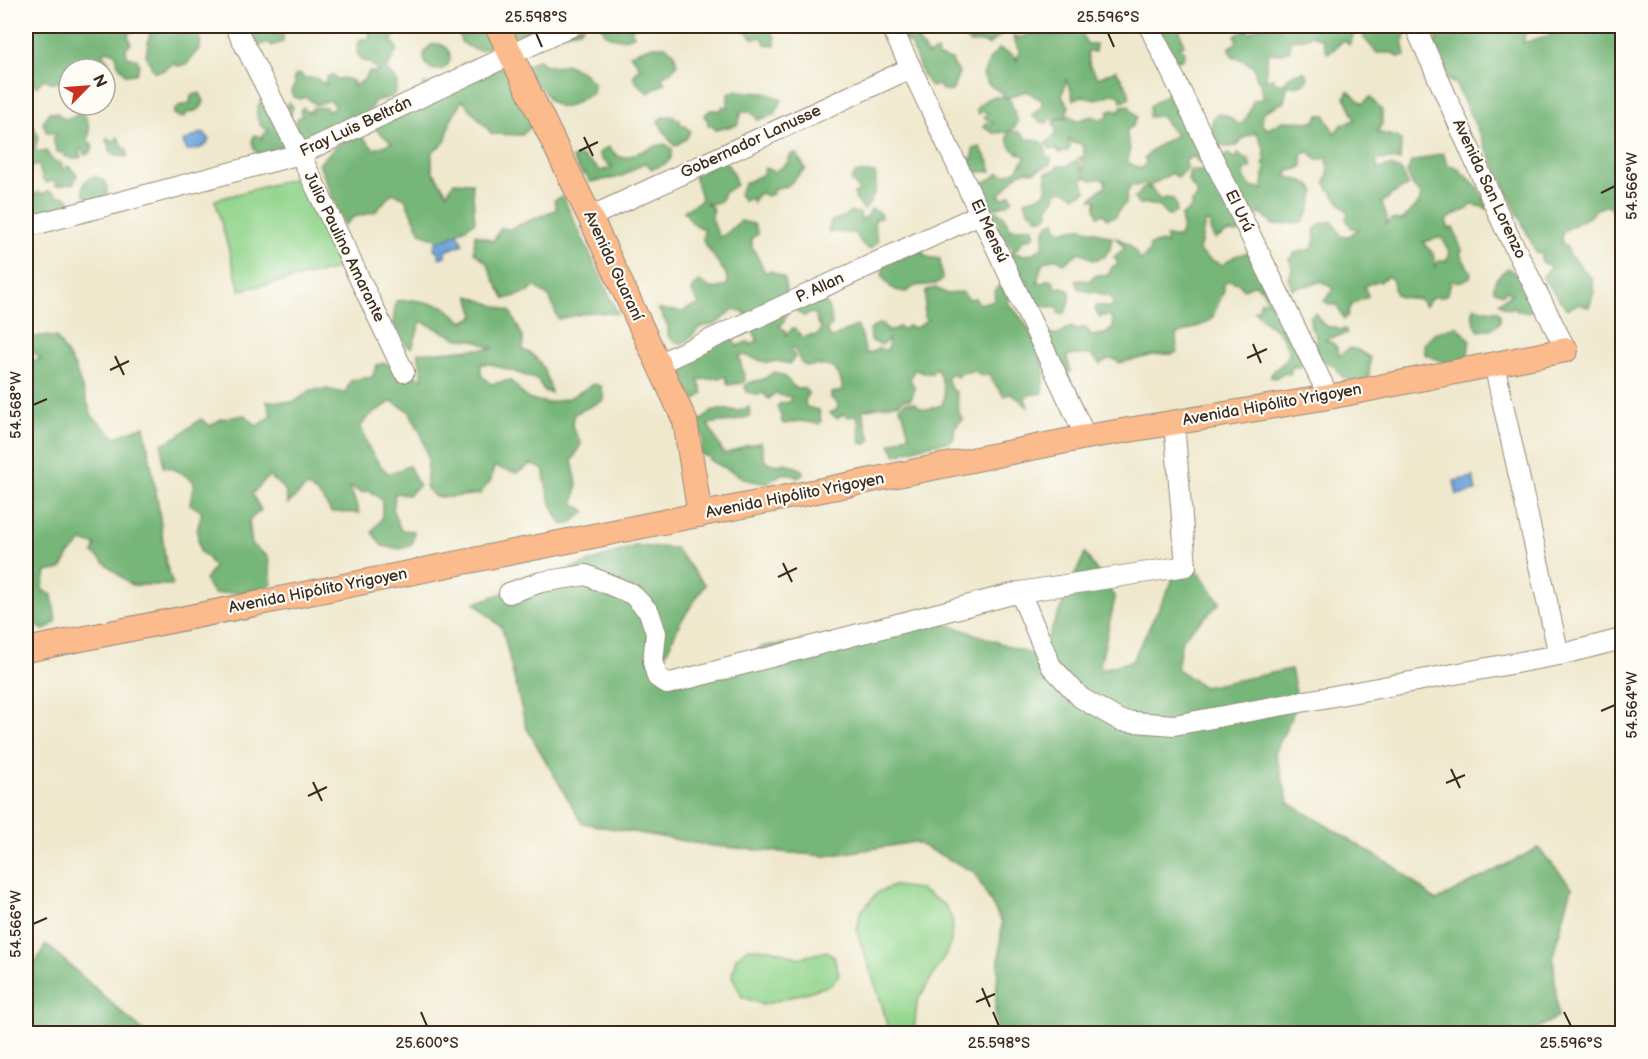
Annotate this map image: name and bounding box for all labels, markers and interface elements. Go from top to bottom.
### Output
text: 25.598°S [505,8,567,27]
text: 25.596°S [1077,8,1139,27]
north arrow [57,57,117,117]
text: N [88,72,110,91]
street label: Fray Luis Beltrán [297,93,415,161]
street label: Gobernador Lanusse [678,101,825,183]
street label: Avenida San Lorenzo [1448,116,1530,262]
text: 54.566°W [1623,152,1642,220]
street label: Julio Paulino Amarante [299,169,389,326]
street label: El Urú [1221,187,1257,235]
street label: El Mensú [966,196,1012,266]
street label: Avenida Guaraní [579,208,647,324]
street label: P. Allan [793,269,847,307]
text: 54.568°W [7,371,26,439]
street label: Avenida Hipólito Yrigoyen [1181,380,1363,430]
street label: Avenida Hipólito Yrigoyen [704,469,886,523]
street label: Avenida Hipólito Yrigoyen [227,564,409,618]
text: 54.564°W [1623,671,1642,739]
text: 54.566°W [7,890,26,958]
text: 25.600°S [395,1034,459,1053]
text: 25.598°S [968,1034,1030,1053]
text: 25.596°S [1540,1034,1602,1053]

